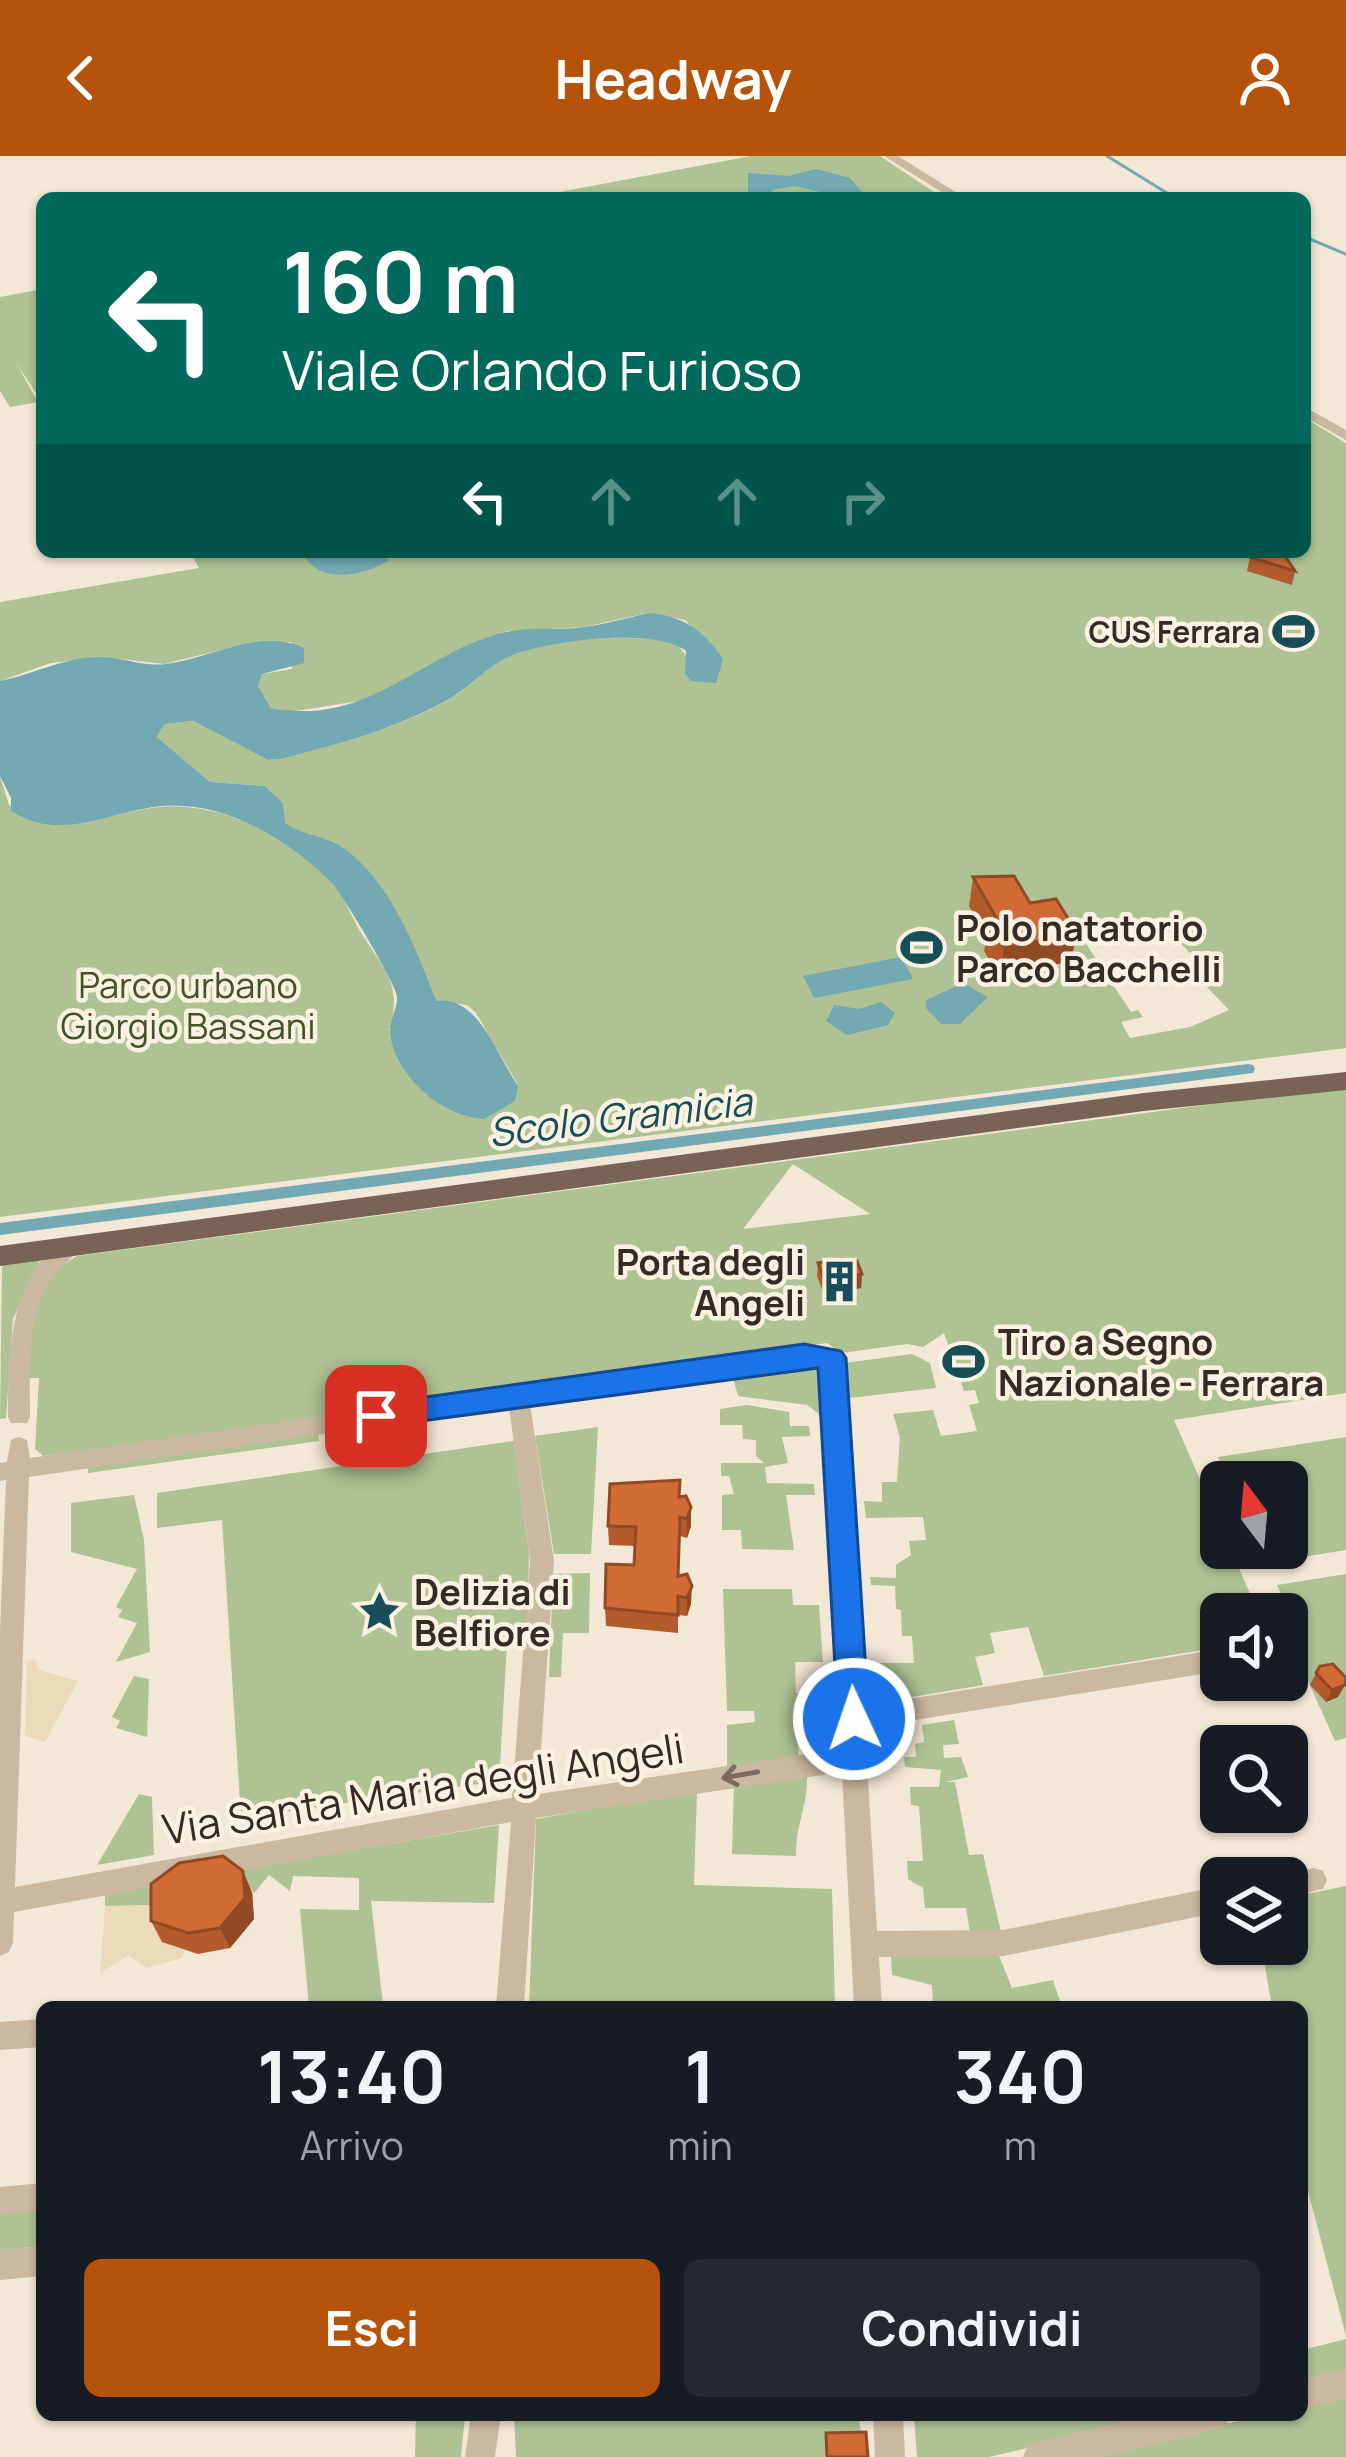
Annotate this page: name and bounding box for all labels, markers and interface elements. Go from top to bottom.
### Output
text: Headway [555,41,791,115]
icon: back [48,45,114,111]
icon: person [1232,45,1298,111]
text: 160 m [282,223,519,338]
icon: left [84,240,240,396]
text: Viale Orlando Furioso [282,332,802,406]
icon: left [452,468,518,534]
icon: ahead [578,468,644,534]
icon: ahead [704,468,770,534]
icon: right [830,468,896,534]
sports icon: CUS Ferrara [1271,608,1317,654]
place label: CUS Ferrara [1088,611,1260,652]
place label: Polo natatorio Parco Bacchelli [956,903,1222,993]
sports icon: Polo natatorio Parco Bacchelli [899,925,945,971]
park label: Parco urbano Giorgio Bassani [60,960,316,1050]
water label: Scolo Gramicia [485,1073,757,1159]
place label: Porta degli Angeli [616,1237,805,1327]
building icon: Porta degli Angeli [816,1259,862,1305]
place label: Tiro a Segno Nazionale - Ferrara [998,1317,1324,1407]
sports icon: Tiro a Segno Nazionale - Ferrara [941,1339,987,1385]
pin [325,1365,427,1467]
icon: arrive [343,1383,409,1449]
north arrow [1200,1461,1308,1569]
map controls [1200,1461,1308,1965]
place label: Delizia di Belfiore [414,1567,571,1657]
place icon: Delizia di Belfiore [357,1589,403,1635]
button: sound [1200,1593,1308,1701]
position arrow [791,1656,917,1782]
street label: Via Santa Maria degli Angeli [158,1718,688,1858]
button: search [1200,1725,1308,1833]
one-way arrow [722,1765,761,1788]
button: layers [1200,1857,1308,1965]
text: 13:40 [257,2026,446,2125]
text: 1 [684,2026,716,2125]
text: 340 [954,2026,1087,2125]
text: Arrivo [300,2118,404,2172]
text: min [667,2118,733,2172]
text: m [1004,2118,1037,2172]
button: Esci [84,2259,660,2397]
button: Condividi [684,2259,1260,2397]

